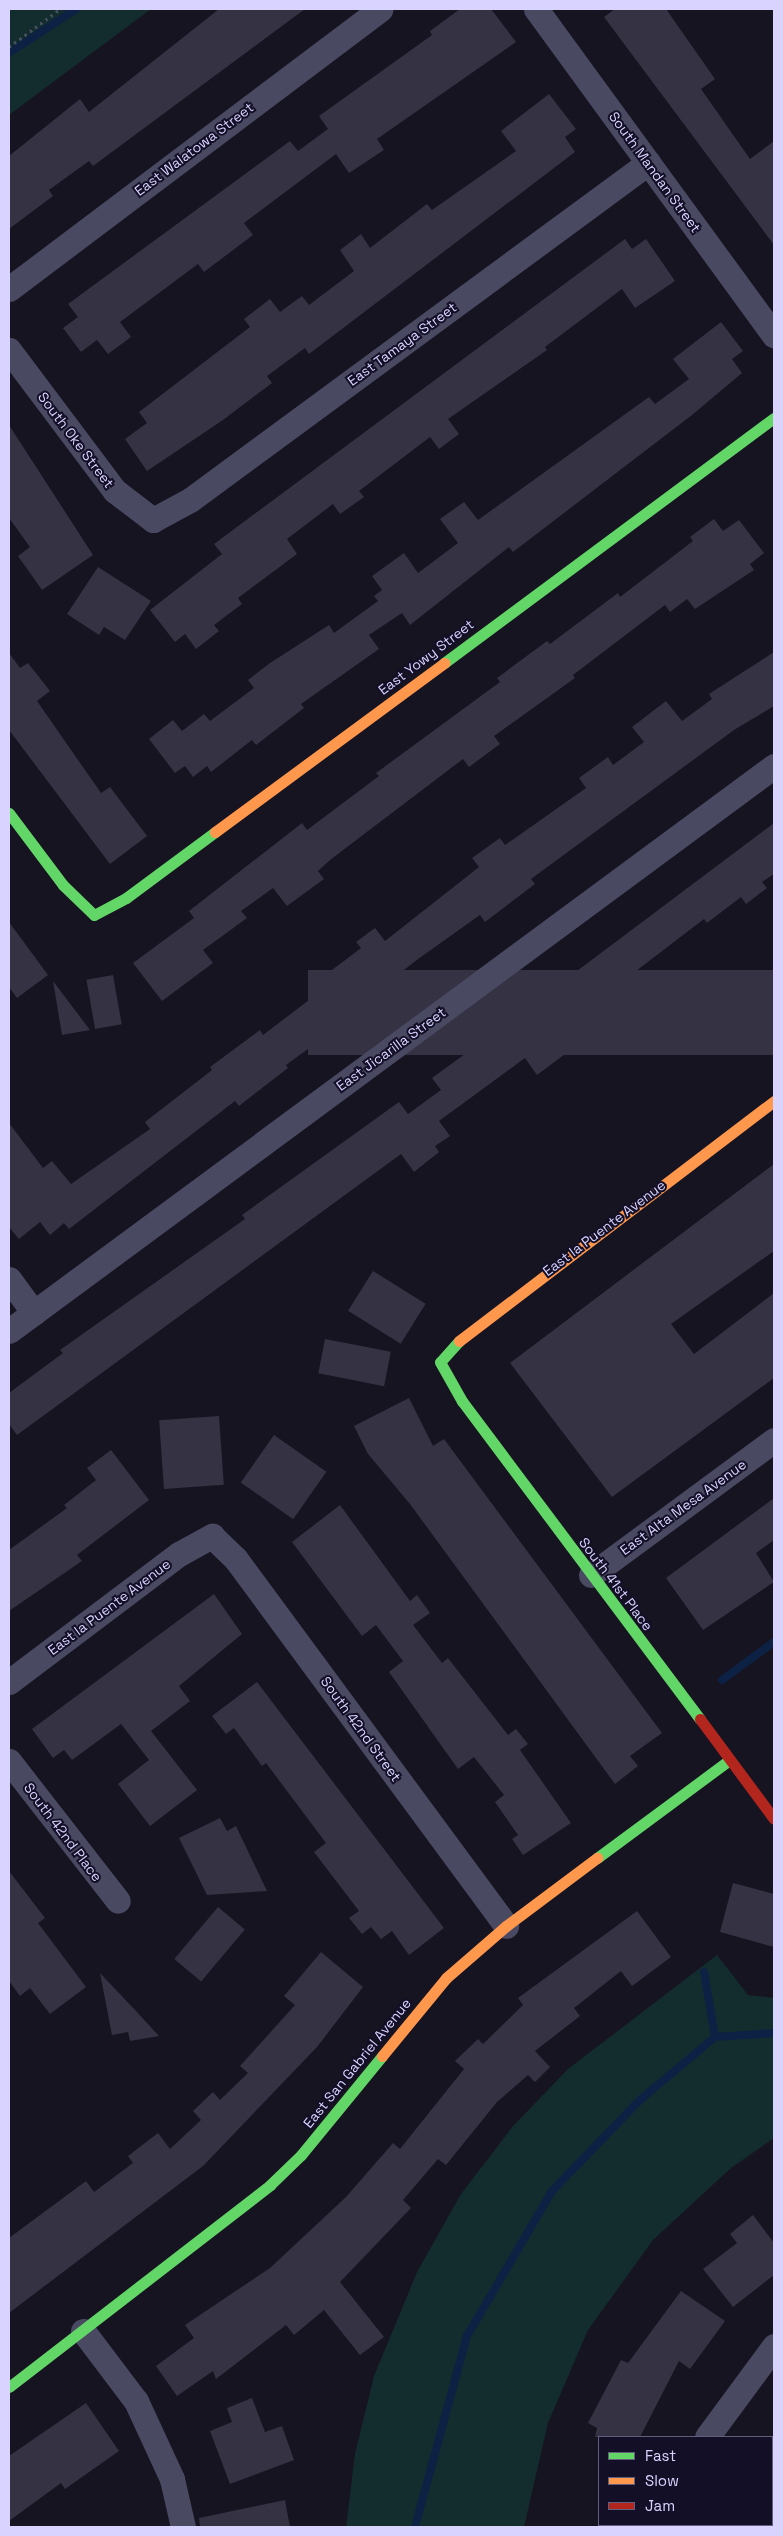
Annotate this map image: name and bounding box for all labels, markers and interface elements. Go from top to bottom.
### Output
street label: East Walatowa Street [131,99,257,199]
street label: South Mandan Street [606,108,704,236]
street label: East Tamaya Street [344,299,460,389]
street label: South Oke Street [34,389,118,491]
street label: East Yowy Street [375,616,477,698]
street label: East Jicarilla Street [333,1004,449,1094]
street label: East la Puente Avenue [539,1176,669,1280]
street label: East Alta Mesa Avenue [616,1455,750,1559]
street label: South 41st Place [575,1534,657,1634]
street label: East la Puente Avenue [44,1555,174,1659]
street label: South 42nd Street [317,1673,405,1785]
street label: South 42nd Place [20,1779,106,1885]
street label: East San Gabriel Avenue [300,1995,414,2131]
legend [598,2436,773,2526]
text: Fast [645,2446,676,2465]
text: Slow [645,2471,679,2490]
text: Jam [645,2496,675,2515]

